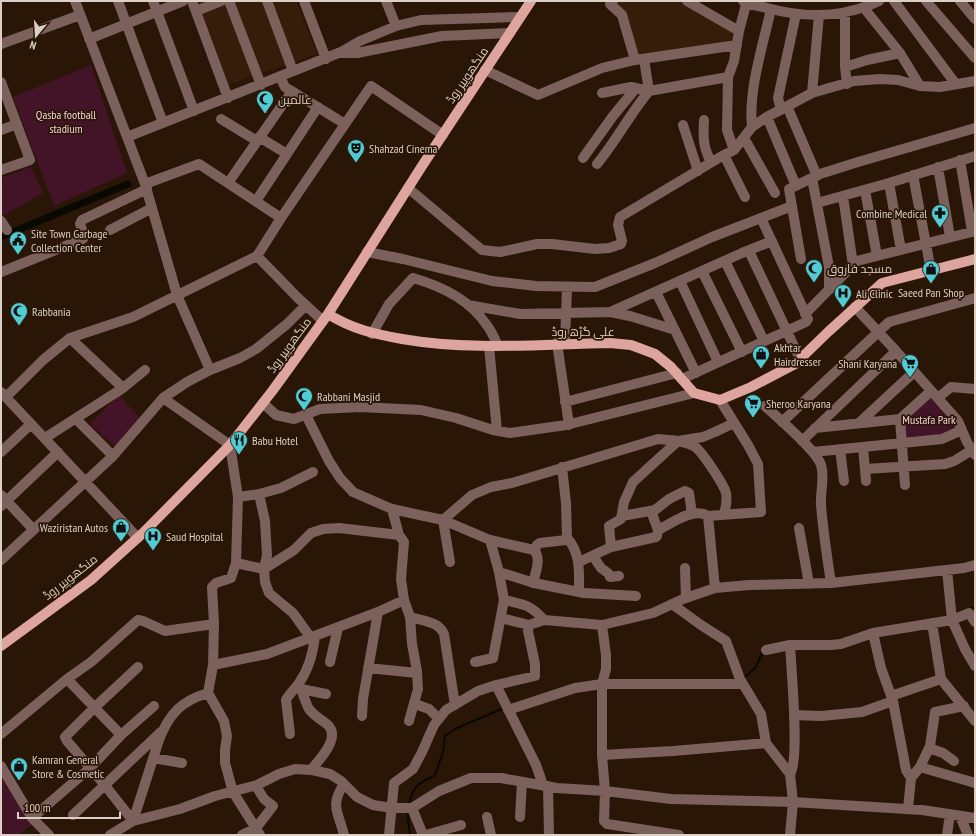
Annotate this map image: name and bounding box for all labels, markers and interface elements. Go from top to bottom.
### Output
north arrow [16,16,56,56]
text: N [28,38,38,53]
street label: منگھوپیر روڈ [443,44,493,107]
mosque icon: عالمین [255,89,275,114]
place label: عالمین [278,92,312,107]
park label: Qasba football stadium [36,107,96,136]
theatre icon: Shahzad Cinema [346,138,366,163]
place label: Shahzad Cinema [369,141,437,156]
pharmacy icon: Combine Medical [930,203,950,228]
place label: Combine Medical [856,206,927,221]
place label: Site Town Garbage Collection Center [31,226,107,255]
public building icon: Site Town Garbage Collection Center [8,230,28,255]
mosque icon: مسجد فاروق [804,258,824,283]
shop icon: Saeed Pan Shop [921,259,941,284]
place label: مسجد فاروق [827,261,892,276]
hospital icon: Ali Clinic [833,283,853,308]
place label: Saeed Pan Shop [898,285,964,300]
place label: Ali Clinic [856,286,893,301]
mosque icon: Rabbania [9,301,29,326]
place label: Rabbania [32,304,71,319]
street label: منگھوپیر روڈ [264,314,316,377]
street label: علی گڑھ روڈ [551,324,615,339]
place label: Akhtar Hairdresser [774,340,822,369]
shop icon: Akhtar Hairdresser [751,344,771,369]
supermarket icon: Shani Karyana [900,353,920,378]
place label: Shani Karyana [838,356,897,371]
mosque icon: Rabbani Masjid [294,386,314,411]
place label: Rabbani Masjid [317,389,380,404]
supermarket icon: Sheroo Karyana [743,393,763,418]
place label: Sheroo Karyana [766,396,831,411]
park label: Mustafa Park [902,412,956,427]
restaurant icon: Babu Hotel [229,430,249,455]
place label: Babu Hotel [252,433,298,448]
shop icon: Waziristan Autos [111,517,131,542]
place label: Waziristan Autos [40,520,108,535]
hospital icon: Saud Hospital [143,526,163,551]
place label: Saud Hospital [166,529,223,544]
street label: منگھوپیر روڈ [40,551,101,604]
place label: Kamran General Store & Cosmetic [32,752,105,781]
shop icon: Kamran General Store & Cosmetic [9,756,29,781]
scale bar [18,794,120,820]
text: 100 m [24,800,51,815]

